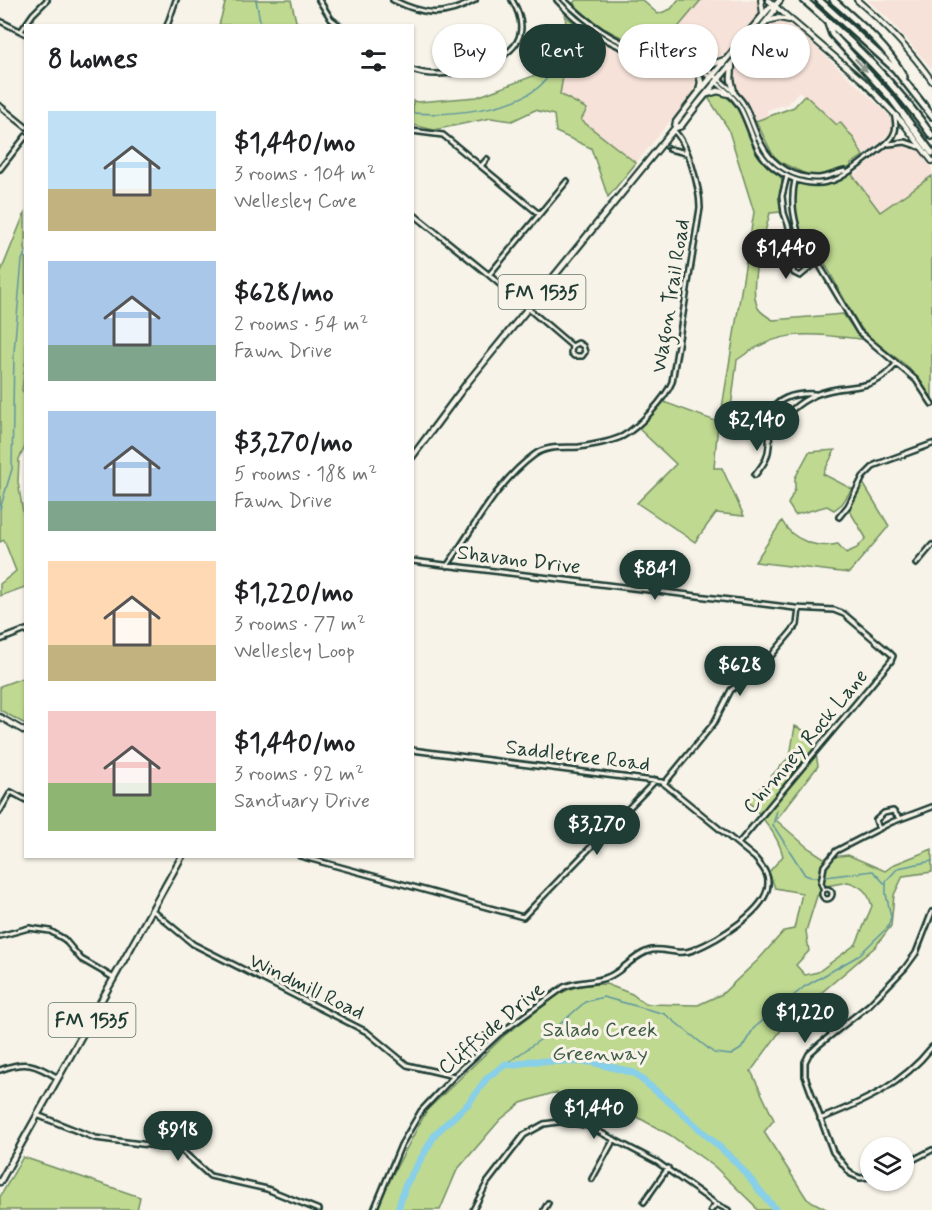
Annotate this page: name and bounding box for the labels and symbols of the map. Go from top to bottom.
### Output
one-way arrow [854,57,868,71]
street label: Wagon Trail Road [645,217,699,375]
pin: $1,440 [737,229,835,280]
road number: FM 1535 [498,275,586,309]
pin: $2,140 [708,401,806,452]
street label: Shavano Drive [456,539,582,581]
pin: $841 [619,550,691,601]
pin: $628 [704,646,776,697]
street label: Chimney Rock Lane [737,663,875,820]
street label: Saddletree Road [504,733,652,779]
pin: $3,270 [548,805,646,856]
street label: Windmill Road [244,947,369,1027]
street label: Cliffside Drive [432,976,551,1082]
pin: $1,220 [756,993,854,1044]
road number: FM 1535 [48,1003,136,1037]
park label: Salado Creek Greenway [542,1016,658,1068]
pin: $1,440 [545,1089,643,1140]
pin: $918 [142,1111,214,1162]

